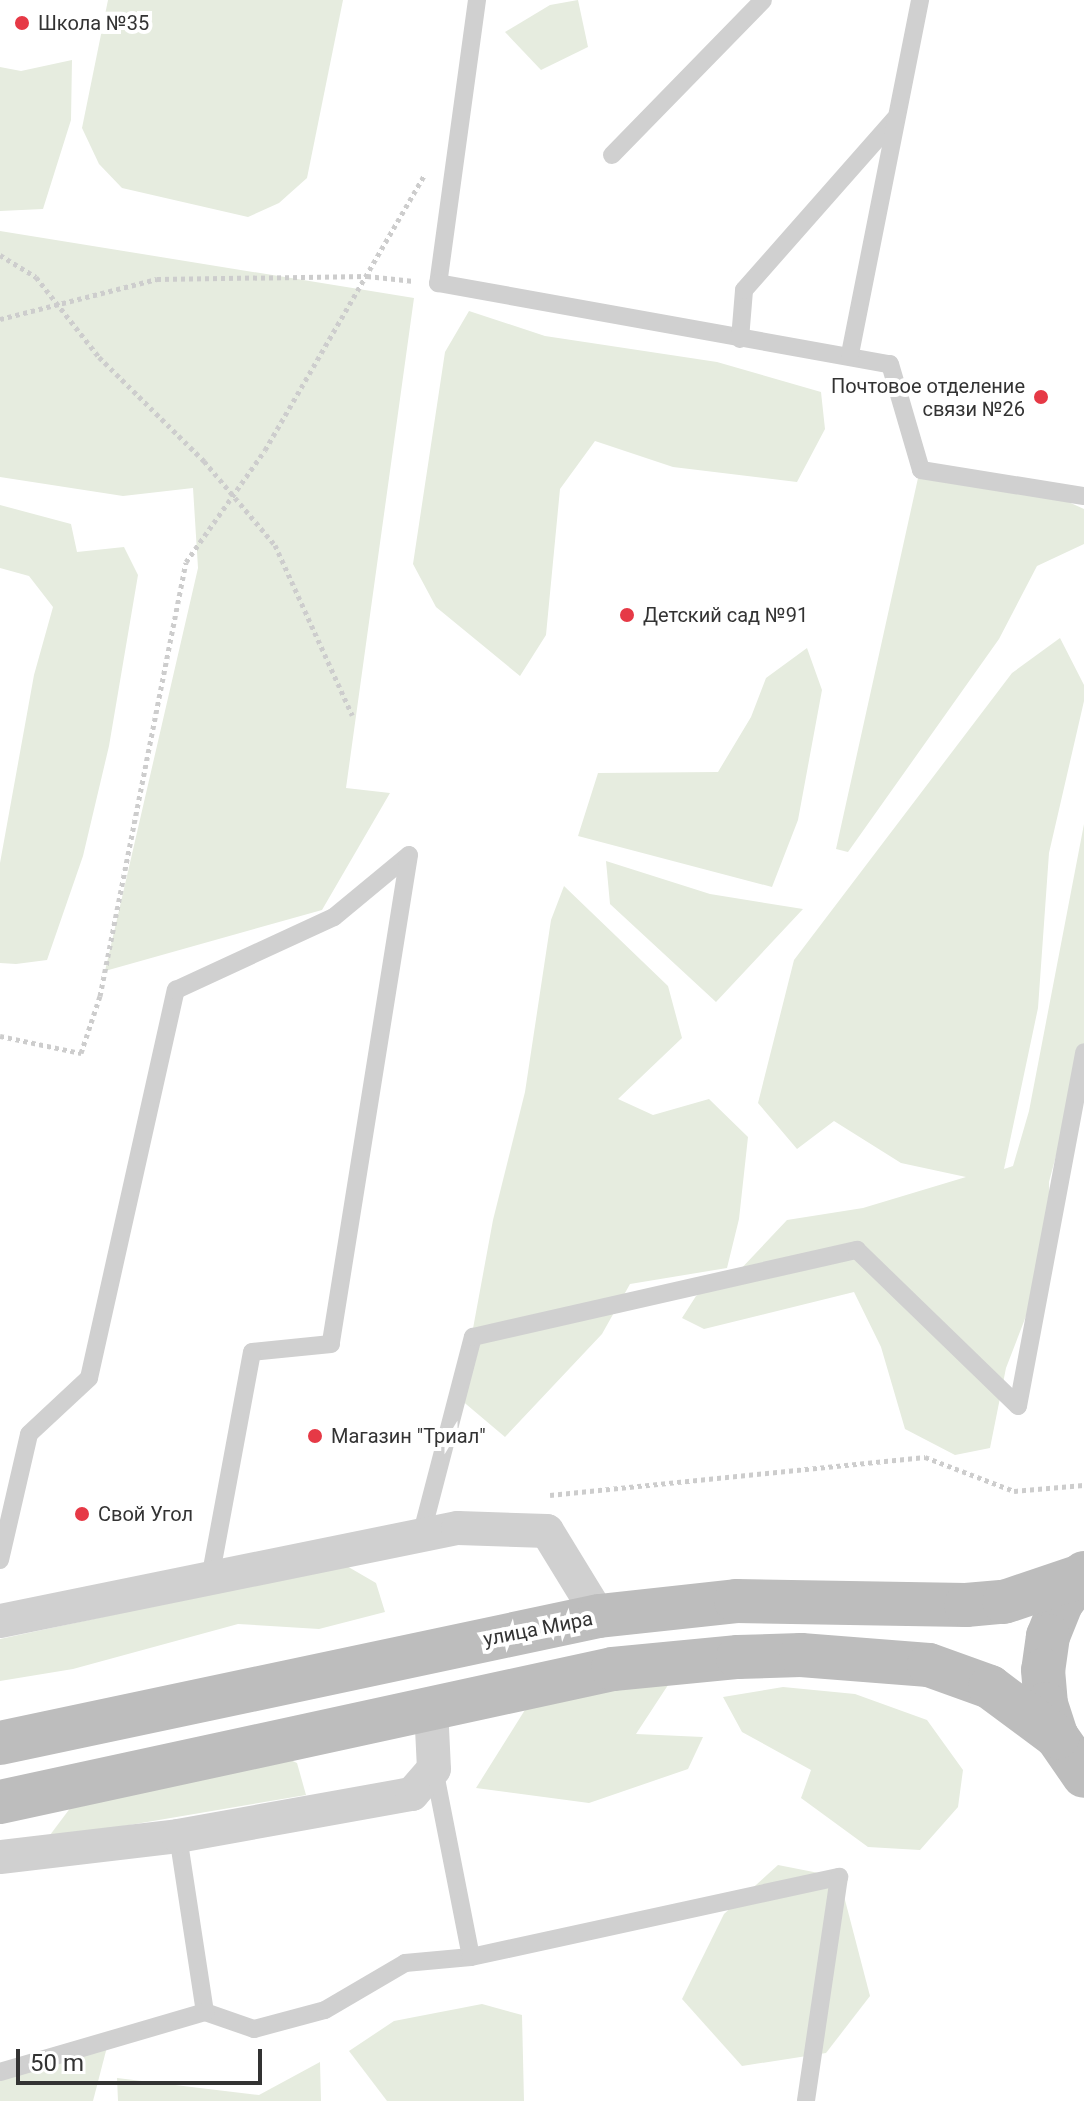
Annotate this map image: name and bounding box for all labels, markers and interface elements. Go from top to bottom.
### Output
place label: Школа №35 [38,11,149,35]
marker: Школа №35 [13,14,31,32]
place label: Почтовое отделение связи №26 [831,374,1025,421]
marker: Почтовое отделение связи №26 [1032,388,1050,406]
place label: Детский сад №91 [643,603,808,627]
marker: Детский сад №91 [618,606,636,624]
place label: Магазин "Триал" [331,1424,486,1448]
marker: Магазин "Триал" [306,1427,324,1445]
place label: Свой Угол [98,1502,193,1526]
marker: Свой Угол [73,1505,91,1523]
street label: улица Мира [481,1607,595,1651]
scale bar [20,2033,266,2083]
text: 50 m [30,2049,84,2077]

